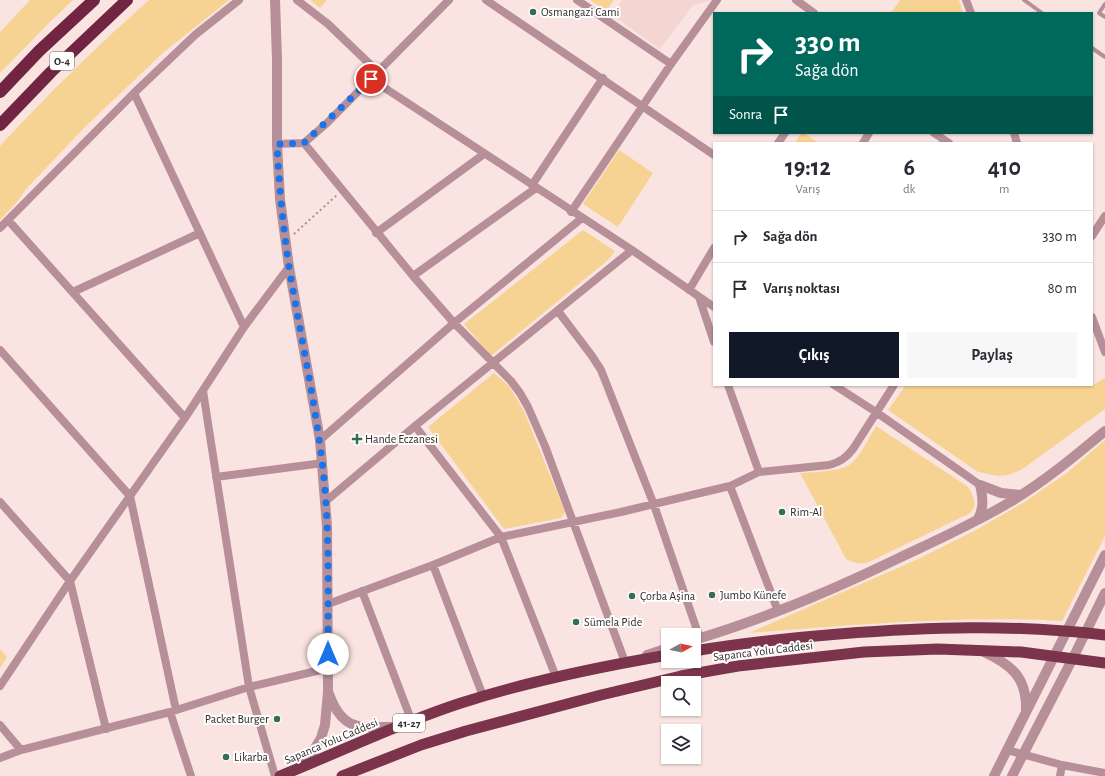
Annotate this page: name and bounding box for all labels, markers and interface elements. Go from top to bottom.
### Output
place label: Osmangazi Cami [541,6,620,18]
marker: Osmangazi Cami [528,7,538,17]
icon: right [729,28,781,80]
text: 330 m [795,29,861,57]
road number: O-4 [50,52,74,70]
pin [354,62,388,96]
text: Sağa dön [795,62,859,80]
icon: arrive [360,68,382,90]
icon: arrive [770,104,792,126]
text: Sonra [729,107,762,122]
text: 19:12 [785,156,831,180]
text: 6 [903,156,915,180]
text: 410 [988,156,1021,180]
text: Varış [796,183,820,196]
text: dk [903,183,916,196]
text: m [999,183,1009,196]
icon: right [729,226,751,248]
text: Sağa dön [763,229,817,244]
text: 330 m [1042,229,1077,244]
icon: arrive [729,278,751,300]
text: Varış noktası [763,281,840,296]
text: 80 m [1047,281,1077,296]
button: Çıkış [729,332,899,378]
button: Paylaş [907,332,1077,378]
place label: Hande Eczanesi [365,433,438,445]
marker: Hande Eczanesi [352,434,362,444]
place label: Rim-Al [790,506,822,518]
marker: Rim-Al [777,507,787,517]
place label: Jumbo Künefe [720,589,786,601]
place label: Çorba Aşina [640,590,696,602]
marker: Jumbo Künefe [707,590,717,600]
marker: Çorba Aşina [627,591,637,601]
place label: Sümela Pide [584,616,642,628]
marker: Sümela Pide [571,617,581,627]
north arrow [661,628,701,668]
map controls [661,628,701,764]
position arrow [307,633,349,675]
street label: Sapanca Yolu Caddesi [712,639,814,663]
button: search [661,676,701,716]
place label: Packet Burger [205,713,269,725]
marker: Packet Burger [272,714,282,724]
road number: 41-27 [393,714,425,732]
street label: Sapanca Yolu Caddesi [282,716,380,766]
button: layers [661,724,701,764]
place label: Likarba [234,751,269,763]
marker: Likarba [221,752,231,762]

